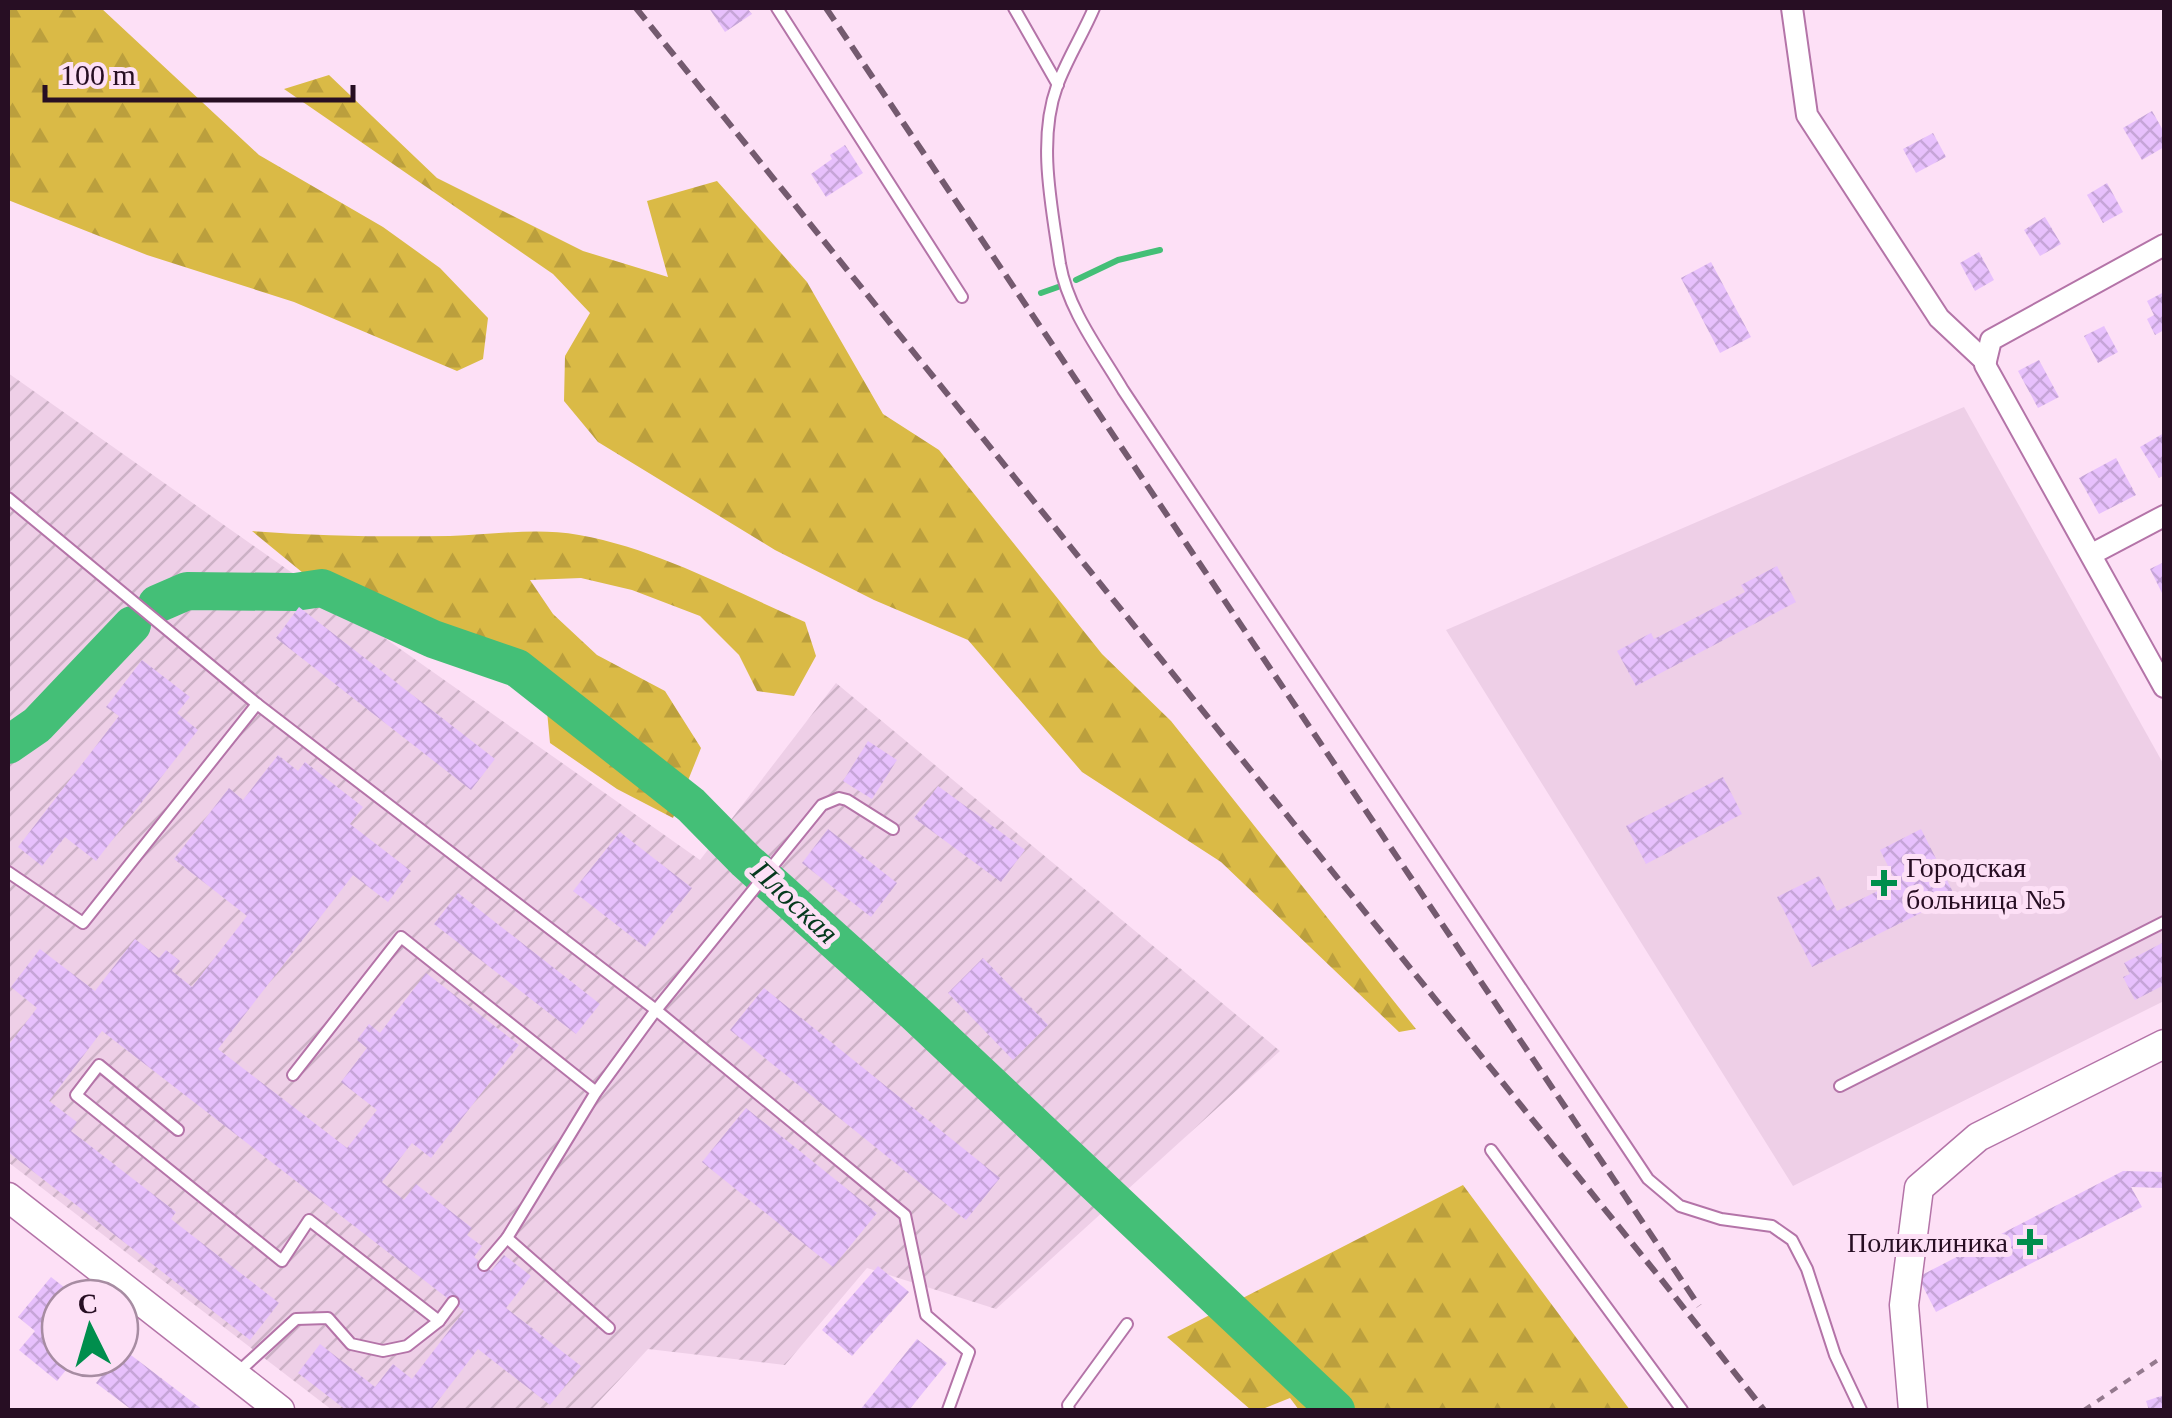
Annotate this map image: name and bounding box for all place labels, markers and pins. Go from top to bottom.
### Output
place label: Городская больница №5 [1906,852,2066,915]
marker: Городская больница №5 [1871,870,1897,896]
place label: Поликлиника [1847,1227,2009,1258]
marker: Поликлиника [2017,1229,2043,1255]

